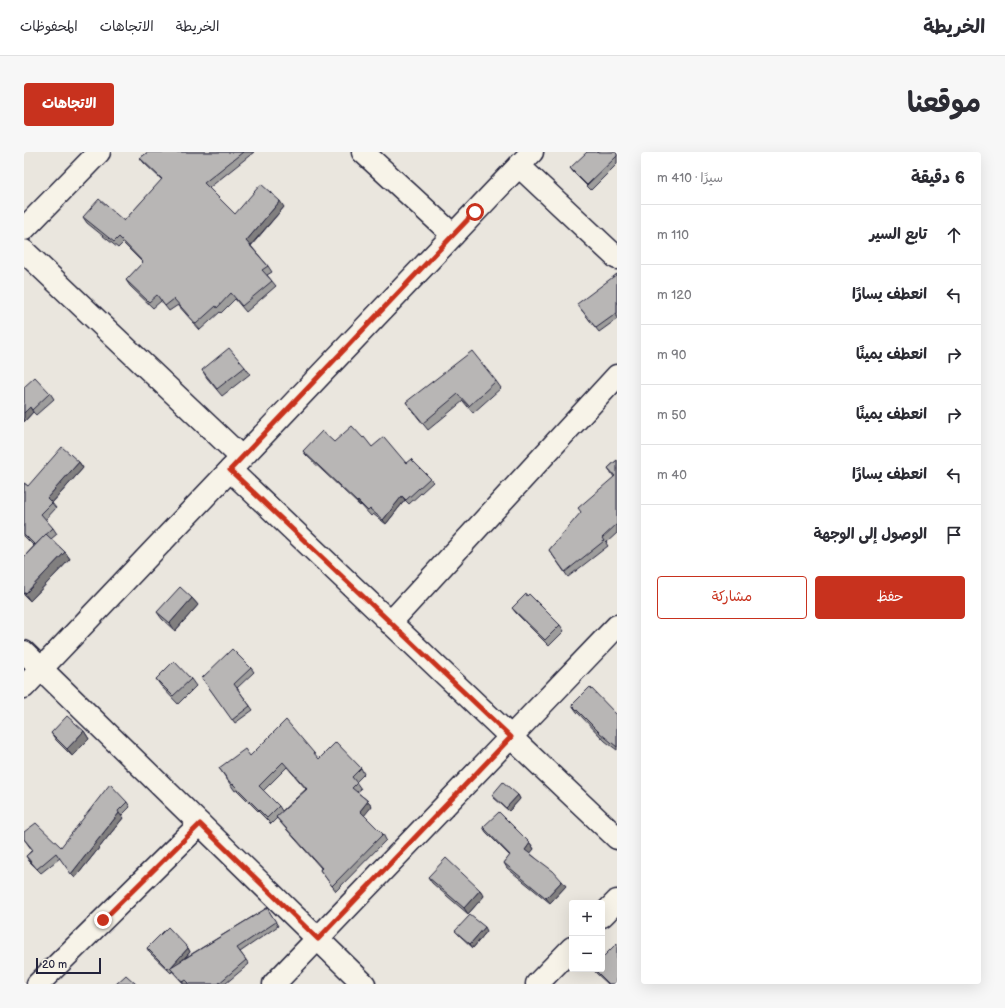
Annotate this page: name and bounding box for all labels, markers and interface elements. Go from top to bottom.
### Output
text: الخريطة [923,16,985,39]
text: المحفوظات [20,18,78,35]
text: الاتجاهات [100,18,154,35]
text: الخريطة [176,18,219,35]
button: الاتجاهات [24,83,114,126]
text: موقعنا [907,87,981,120]
text: 6 دقيقة [911,168,965,188]
text: سيرًا · 410 m [657,170,723,186]
route start [466,203,484,221]
icon: ahead [943,224,965,246]
text: تابع السير [869,225,927,244]
text: 110 m [657,227,689,243]
icon: left [943,284,965,306]
text: انعطف يسارًا [852,285,927,304]
text: 120 m [657,287,692,303]
icon: right [943,344,965,366]
text: انعطف يمينًا [856,345,927,364]
text: 90 m [657,347,686,363]
icon: right [943,404,965,426]
text: انعطف يمينًا [856,405,927,424]
text: 50 m [657,407,686,423]
icon: left [943,464,965,486]
text: انعطف يسارًا [852,465,927,484]
text: 40 m [657,467,687,483]
icon: arrive [943,524,965,546]
text: الوصول إلى الوجهة [813,525,927,544]
button: مشاركة [657,576,807,619]
button: حفظ [815,576,965,619]
map controls [569,900,605,972]
button: + [569,900,605,936]
route end [94,911,112,929]
button: − [569,936,605,972]
scale bar [36,956,101,975]
text: 20 m [42,958,67,971]

